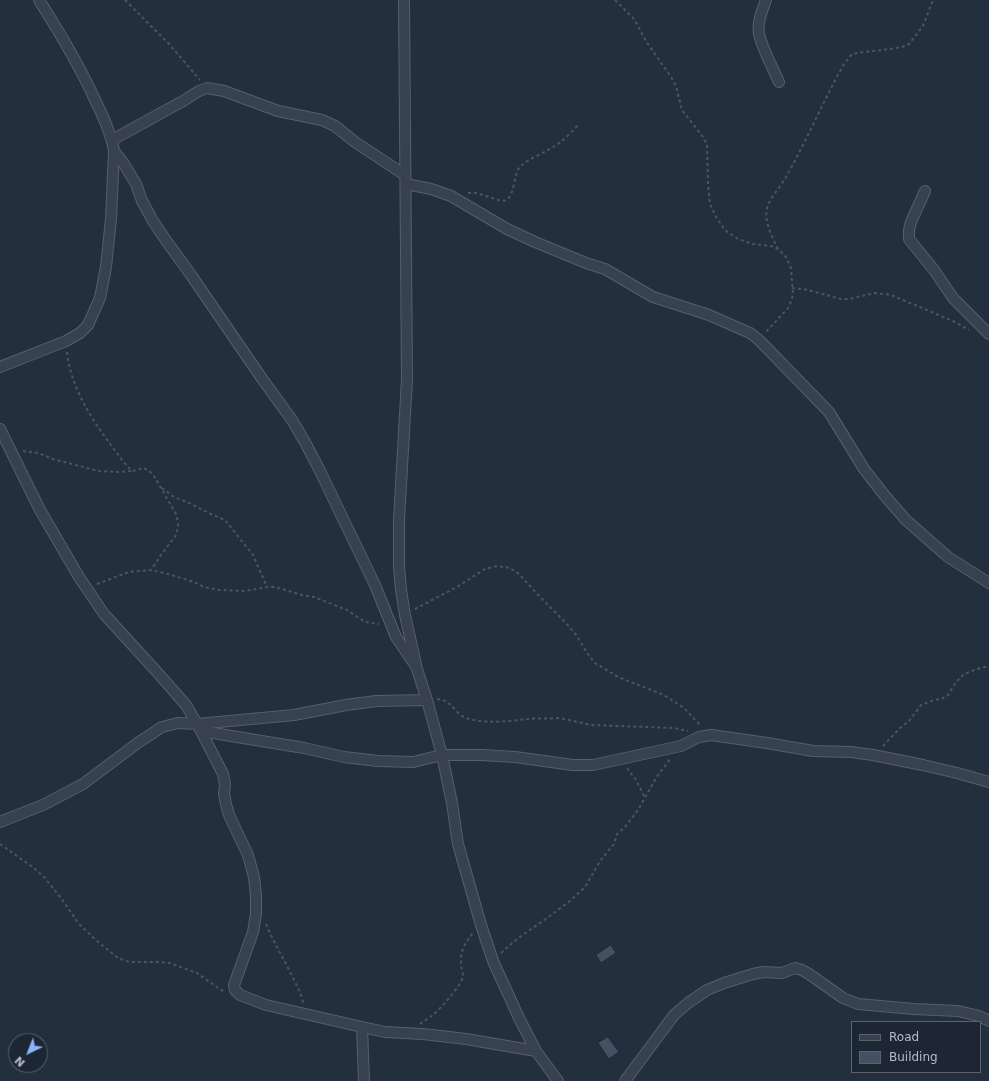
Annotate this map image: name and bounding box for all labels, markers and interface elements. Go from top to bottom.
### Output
legend [851,1021,981,1073]
text: Road [889,1030,919,1044]
north arrow [8,1033,48,1073]
text: Building [889,1050,938,1064]
text: N [12,1054,28,1069]

